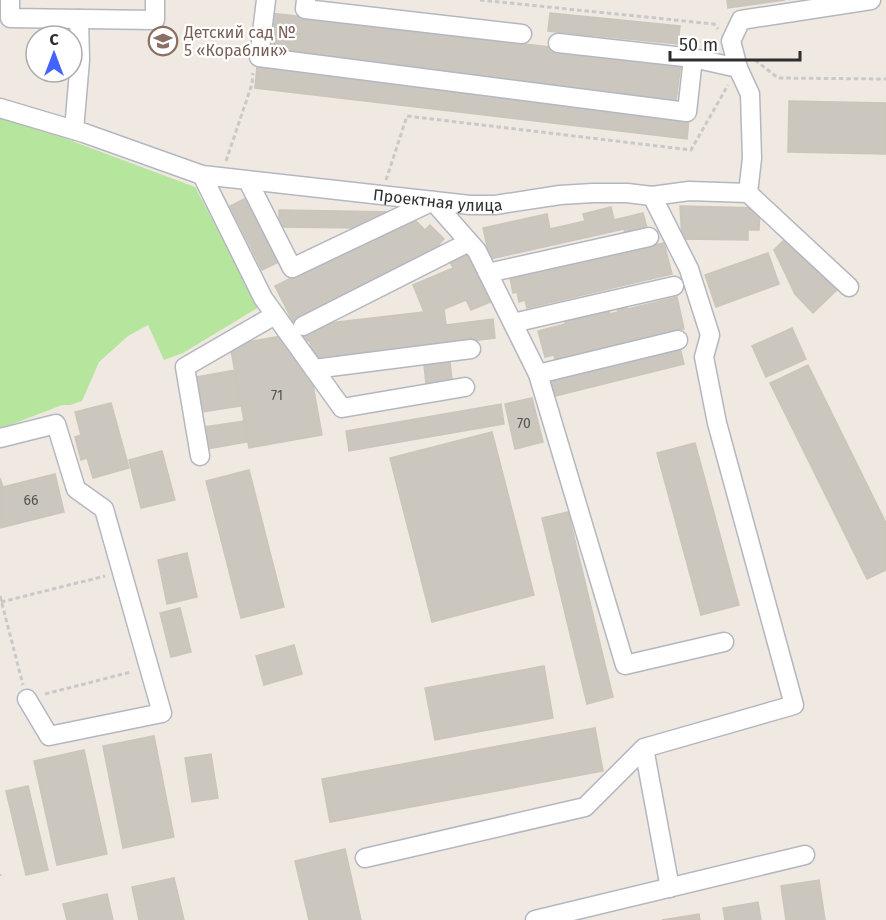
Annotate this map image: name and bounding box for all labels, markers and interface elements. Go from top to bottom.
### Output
place label: Детский сад № 5 «Кораблик» [183,23,296,60]
north arrow [24,24,84,84]
scale bar [670,24,800,62]
school or university icon: Детский сад № 5 «Кораблик» [147,25,179,57]
text: С [49,30,59,49]
text: 50 m [679,34,718,56]
street label: Проектная улица [372,185,504,215]
house number: 71 [271,387,283,404]
house number: 70 [517,415,531,432]
house number: 66 [24,492,38,509]

